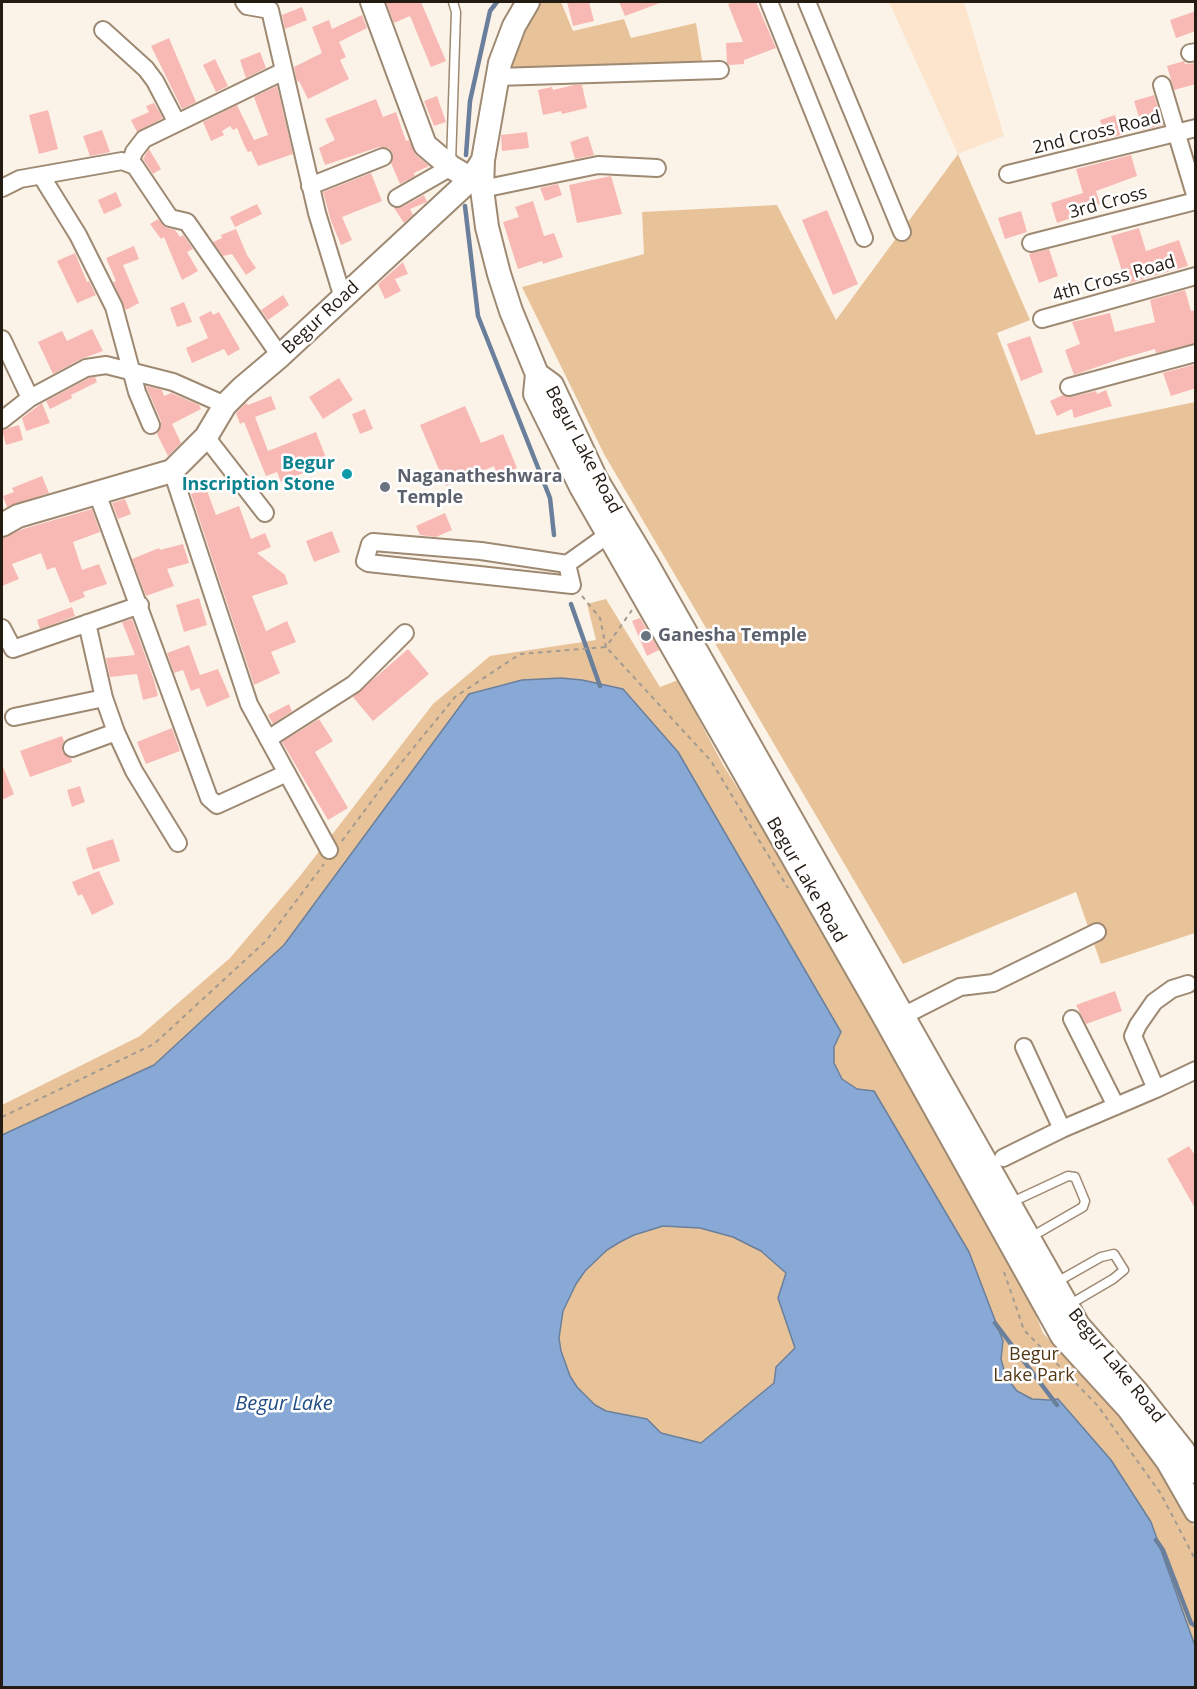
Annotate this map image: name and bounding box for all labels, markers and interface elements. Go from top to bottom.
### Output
street label: 2nd Cross Road [1031,107,1163,159]
street label: 3rd Cross [1067,182,1149,224]
street label: 4th Cross Road [1050,251,1178,307]
street label: Begur Road [278,277,364,359]
street label: Begur Lake Road [540,383,626,517]
place label: Begur Inscription Stone [182,453,335,496]
place label: Naganatheshwara Temple [397,466,563,508]
marker: Begur Inscription Stone [340,467,354,481]
marker: Naganatheshwara Temple [378,480,392,494]
place label: Ganesha Temple [658,625,807,647]
marker: Ganesha Temple [639,629,653,643]
street label: Begur Lake Road [761,813,851,947]
street label: Begur Lake Road [1063,1304,1169,1428]
park label: Begur Lake Park [993,1344,1075,1386]
water label: Begur Lake [235,1392,333,1416]

